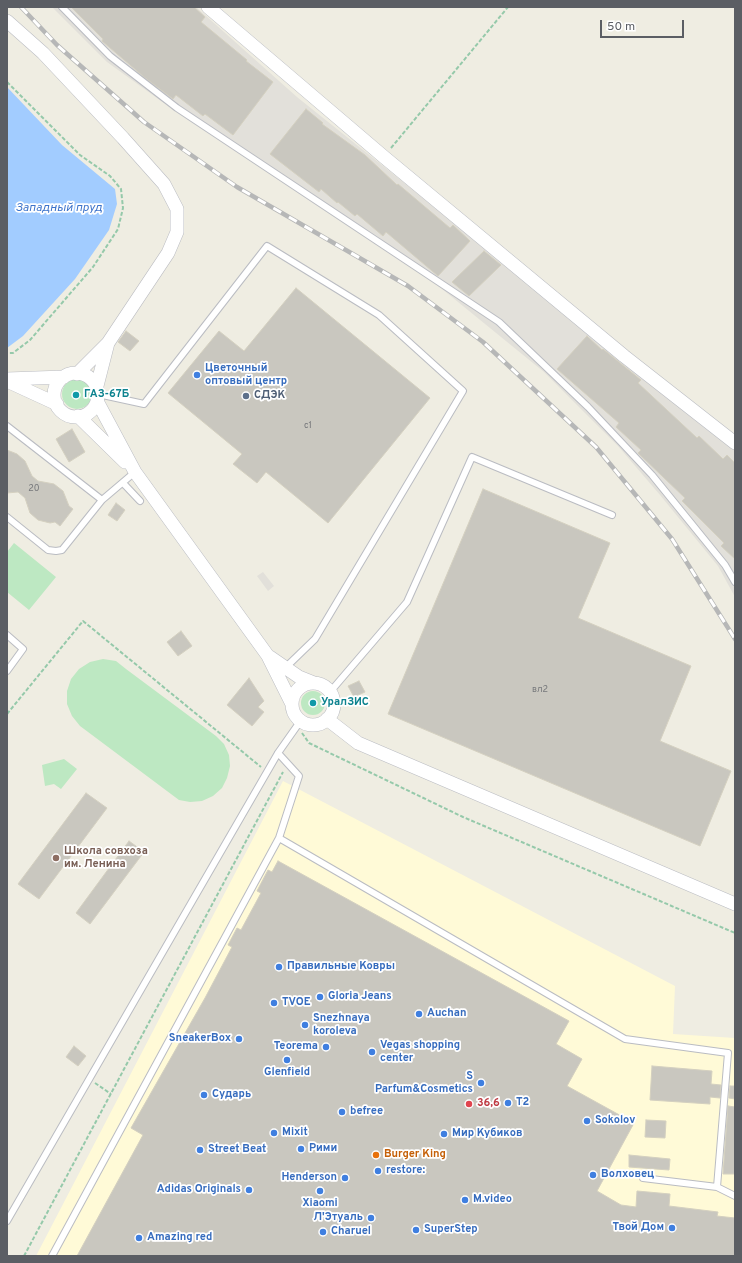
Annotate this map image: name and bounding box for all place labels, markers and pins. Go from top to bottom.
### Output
place label: Цветочный оптовый центр [205,362,287,388]
marker: Цветочный оптовый центр [192,370,202,380]
place label: ГАЗ-67Б [84,388,129,402]
place label: СДЭК [254,389,285,403]
marker: ГАЗ-67Б [71,390,81,400]
marker: СДЭК [241,391,251,401]
place label: УралЗИС [321,696,369,710]
marker: УралЗИС [308,698,318,708]
place label: Школа совхоза им. Ленина [64,845,148,871]
marker: Школа совхоза им. Ленина [51,853,61,863]
place label: Правильные Ковры [287,960,395,974]
marker: Правильные Ковры [274,962,284,972]
place label: Gloria Jeans [328,990,392,1004]
marker: Gloria Jeans [315,992,325,1002]
place label: TVOE [282,996,311,1010]
marker: TVOE [269,998,279,1008]
place label: Auchan [427,1007,467,1021]
marker: Auchan [414,1009,424,1019]
place label: Snezhnaya koroleva [313,1012,370,1038]
marker: Snezhnaya koroleva [300,1020,310,1030]
place label: SneakerBox [169,1032,231,1046]
marker: SneakerBox [234,1034,244,1044]
place label: Vegas shopping center [380,1039,460,1065]
place label: Teorema [274,1040,318,1054]
marker: Teorema [321,1042,331,1052]
marker: Vegas shopping center [367,1047,377,1057]
marker: Glenfield [282,1055,292,1065]
place label: Glenfield [264,1066,310,1080]
place label: S Parfum&Cosmetics [375,1070,473,1096]
marker: S Parfum&Cosmetics [476,1078,486,1088]
place label: Сударь [212,1088,251,1102]
marker: Сударь [199,1090,209,1100]
place label: T2 [516,1096,529,1110]
place label: 36,6 [477,1097,500,1111]
marker: T2 [503,1098,513,1108]
marker: 36,6 [464,1099,474,1109]
place label: befree [350,1105,383,1119]
marker: befree [337,1107,347,1117]
place label: Sokolov [595,1114,635,1128]
marker: Sokolov [582,1116,592,1126]
place label: Mixit [282,1126,308,1140]
place label: Мир Кубиков [452,1127,523,1141]
marker: Mixit [269,1128,279,1138]
marker: Мир Кубиков [439,1129,449,1139]
place label: Рими [309,1142,337,1156]
place label: Street Beat [208,1143,266,1157]
marker: Рими [296,1144,306,1154]
marker: Street Beat [195,1145,205,1155]
place label: Burger King [384,1148,446,1162]
marker: Burger King [371,1150,381,1160]
place label: restore: [386,1164,425,1178]
marker: restore: [373,1166,383,1176]
place label: Волховец [601,1168,654,1182]
marker: Волховец [588,1170,598,1180]
place label: Henderson [281,1171,337,1185]
marker: Henderson [340,1173,350,1183]
place label: Adidas Originals [157,1183,241,1197]
marker: Adidas Originals [244,1185,254,1195]
marker: Xiaomi [315,1186,325,1196]
place label: M.video [473,1193,512,1207]
marker: M.video [460,1195,470,1205]
place label: Xiaomi [302,1197,338,1211]
place label: Л'Этуаль [313,1211,363,1225]
marker: Л'Этуаль [366,1213,376,1223]
place label: Твой Дом [612,1221,664,1235]
place label: SuperStep [424,1223,478,1237]
marker: Твой Дом [667,1223,677,1233]
place label: Charuel [331,1225,371,1239]
marker: SuperStep [411,1225,421,1235]
marker: Charuel [318,1227,328,1237]
place label: Amazing red [147,1231,212,1245]
marker: Amazing red [134,1233,144,1243]

